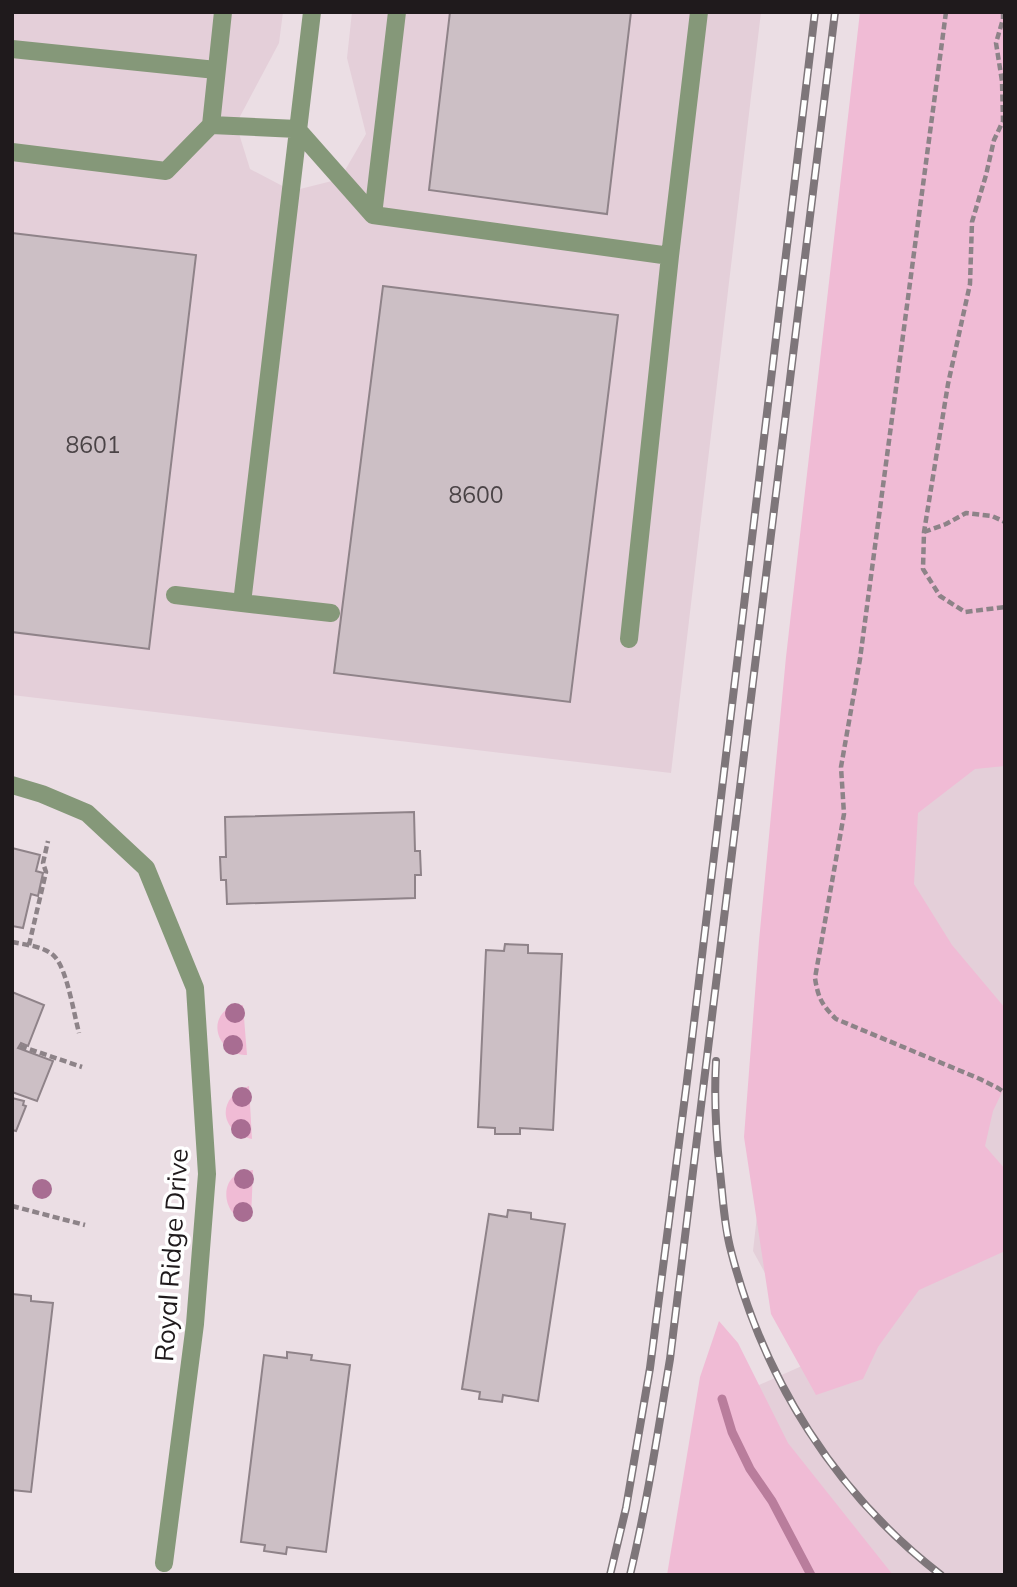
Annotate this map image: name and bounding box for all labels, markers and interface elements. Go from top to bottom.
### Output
house number: 8601 [65,430,121,459]
house number: 8600 [448,480,504,509]
street label: Royal Ridge Drive [147,1147,195,1363]

